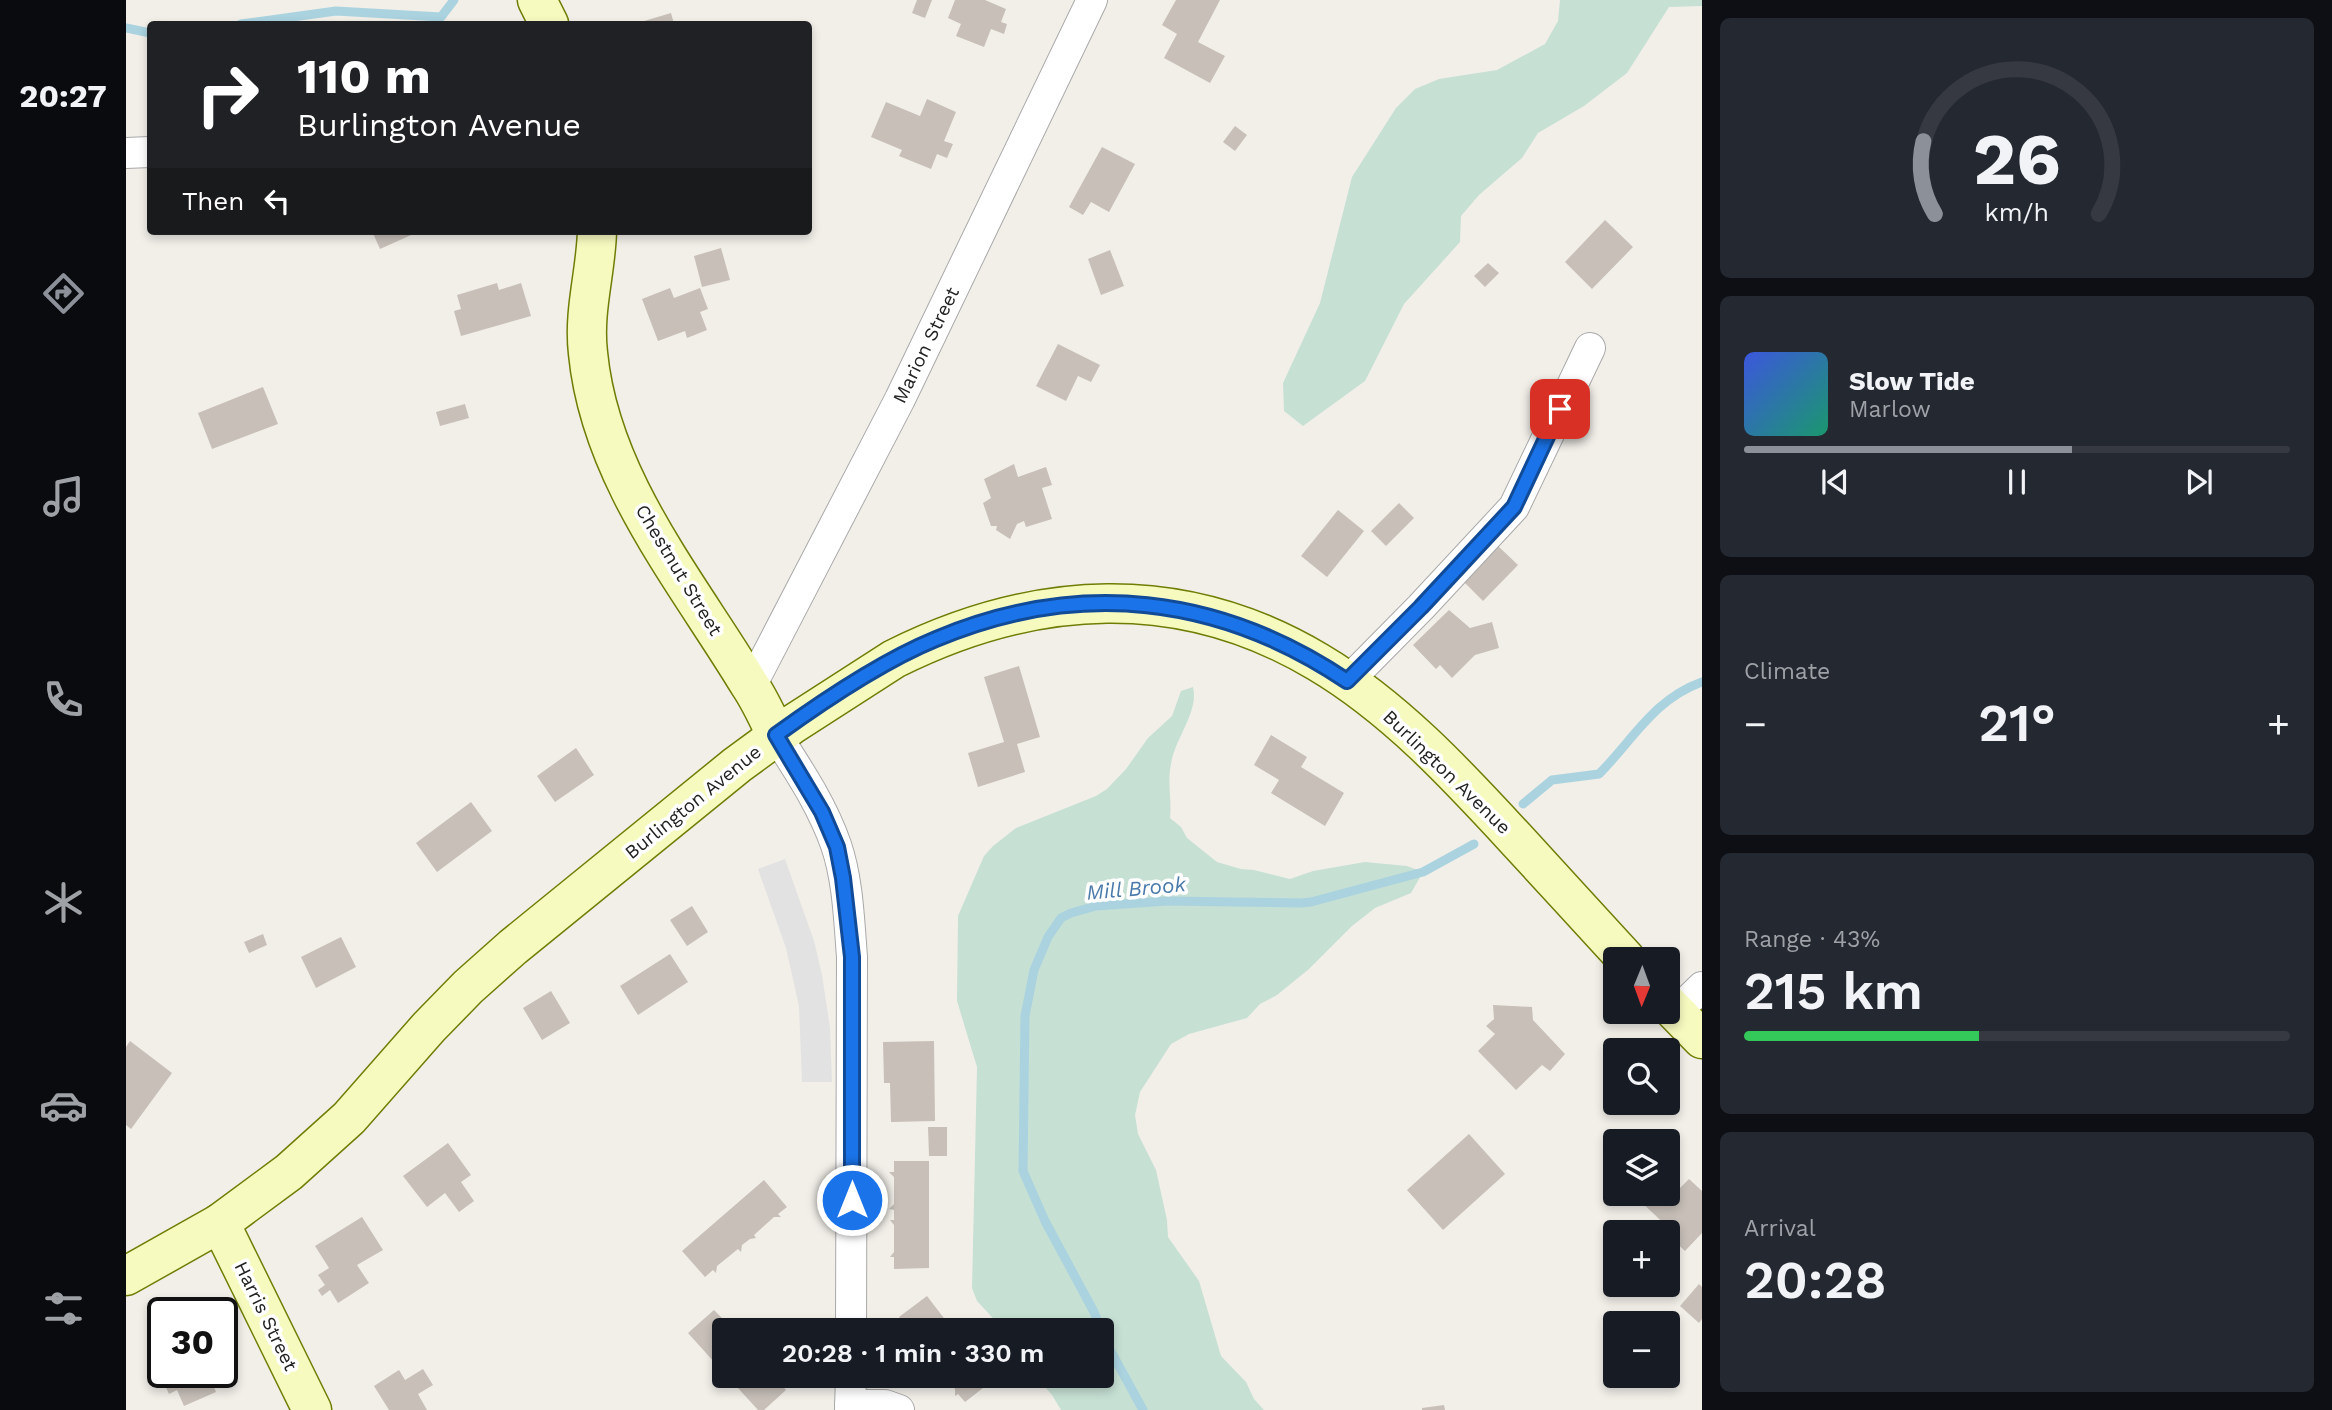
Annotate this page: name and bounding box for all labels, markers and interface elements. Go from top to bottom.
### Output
text: 110 m [297,47,431,105]
icon: right [182,49,273,140]
text: 20:27 [19,77,107,115]
text: Burlington Avenue [297,106,581,144]
text: 26 [1973,117,2061,203]
icon: left [258,182,296,220]
text: Then [182,186,244,216]
text: km/h [1985,198,2049,227]
icon: directions [39,269,88,318]
street label: Marion Street [888,283,964,407]
text: Slow Tide [1849,366,1975,396]
pin [1530,379,1590,439]
icon: arrive [1541,390,1579,428]
text: Marlow [1849,396,1931,423]
icon: previous [1816,463,1854,501]
icon: pause [1998,463,2036,501]
icon: next [2180,463,2218,501]
icon: music [39,472,88,521]
street label: Chestnut Street [631,500,727,640]
text: Climate [1744,658,1830,685]
icon: phone [39,675,88,724]
text: 21° [1978,693,2056,754]
text: − [1744,702,1767,746]
text: + [2267,702,2290,746]
street label: Burlington Avenue [1378,705,1516,839]
street label: Burlington Avenue [620,740,766,864]
water label: Mill Brook [1085,871,1187,905]
icon: climate [39,878,88,927]
text: Range · 43% [1744,926,1880,953]
north arrow [1603,947,1680,1024]
map controls [1603,947,1680,1388]
text: 215 km [1744,961,1923,1022]
button: search [1603,1038,1680,1115]
icon: car [39,1081,88,1130]
button: layers [1603,1129,1680,1206]
position arrow [815,1163,889,1237]
text: Arrival [1744,1215,1816,1242]
button: + [1603,1220,1680,1297]
text: 20:28 [1744,1250,1887,1311]
street label: Harris Street [230,1258,302,1374]
icon: filters [39,1284,88,1333]
speed limit sign: 30 [147,1297,238,1388]
button: − [1603,1311,1680,1388]
text: 20:28 · 1 min · 330 m [782,1338,1044,1368]

